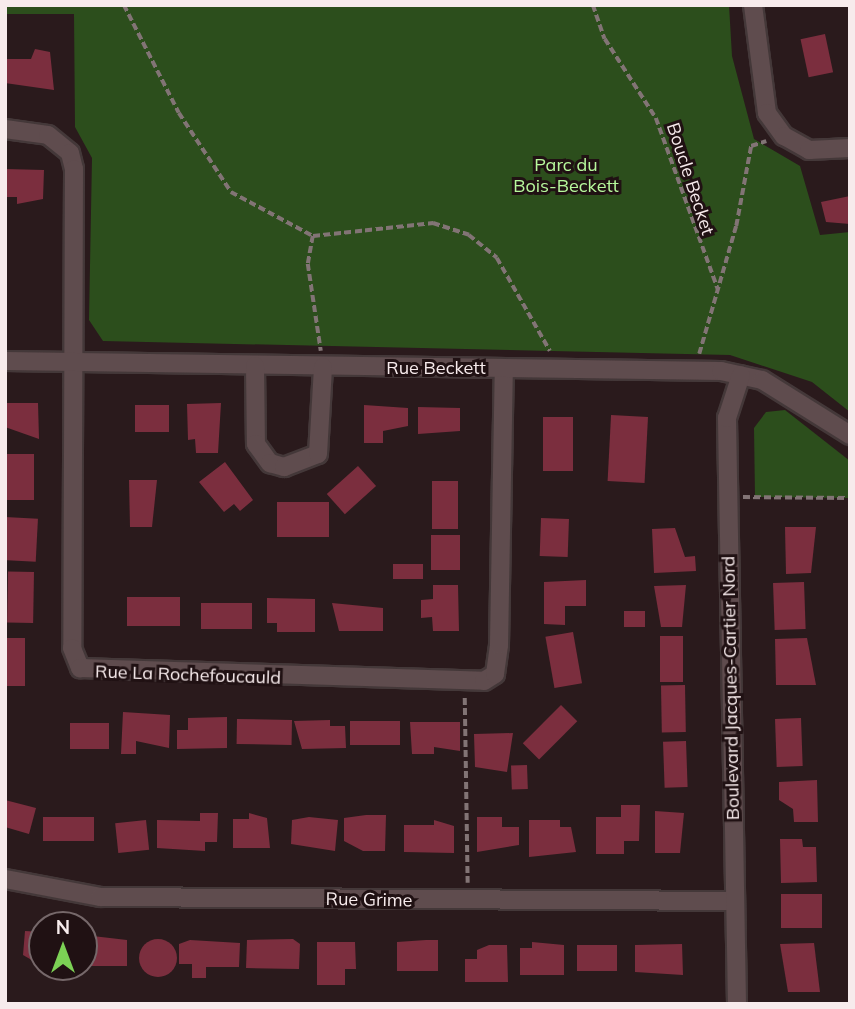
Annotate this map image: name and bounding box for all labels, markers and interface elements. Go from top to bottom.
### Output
street label: Boucle Becket [662,120,718,238]
park label: Parc du Bois-Beckett [513,155,619,198]
street label: Rue Beckett [386,357,486,379]
street label: Boulevard Jacques-Cartier Nord [718,556,744,820]
street label: Rue La Rochefoucauld [95,661,281,689]
street label: Rue Grime [325,888,413,912]
north arrow [28,911,98,981]
text: N [56,915,70,939]

